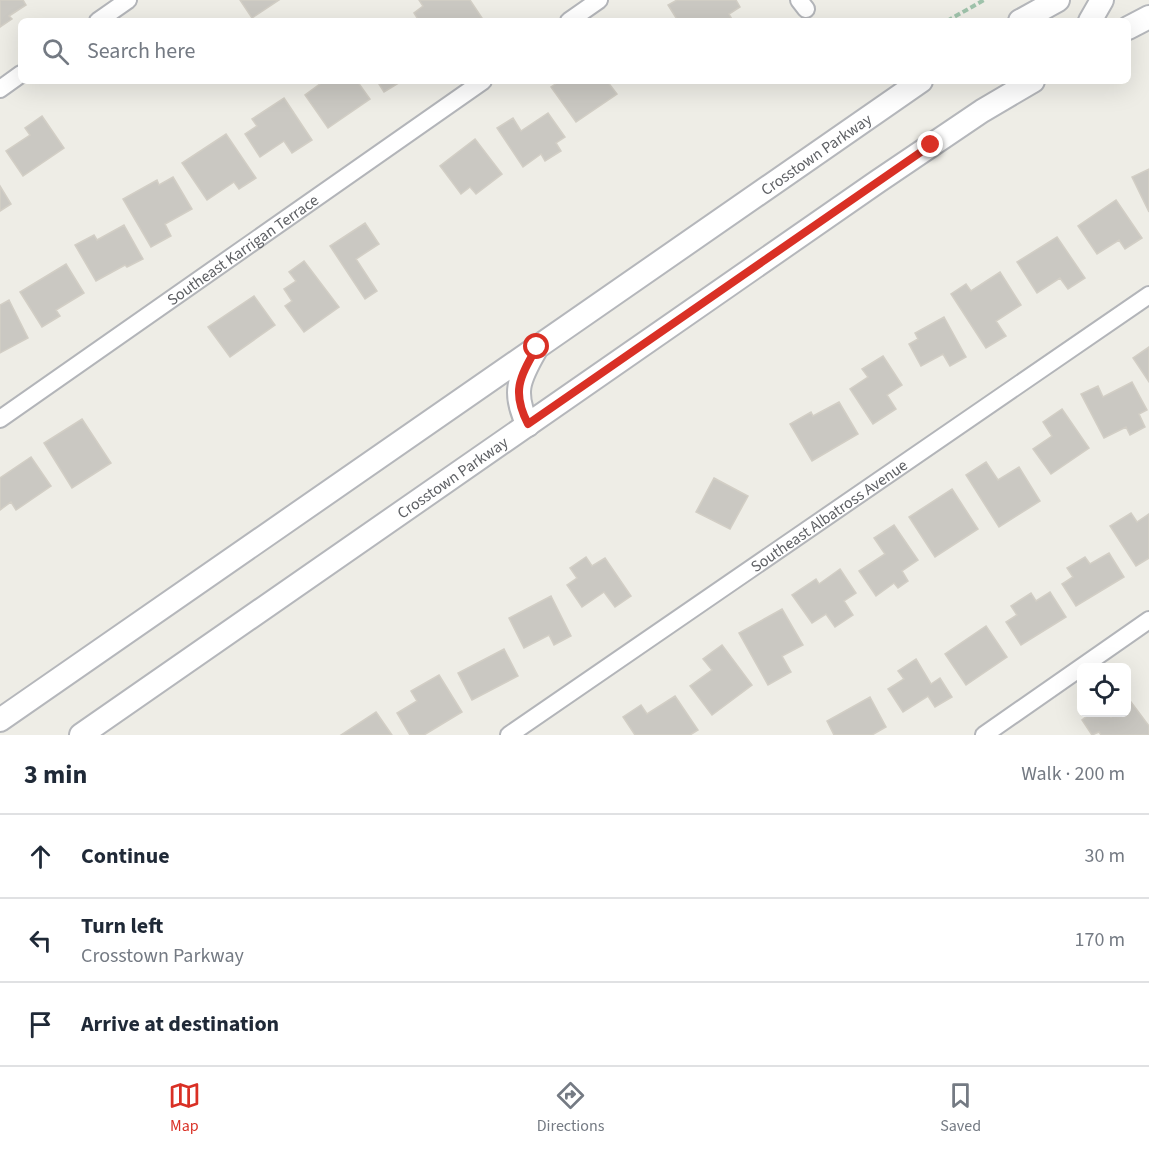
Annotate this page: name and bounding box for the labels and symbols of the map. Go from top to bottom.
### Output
street label: Crosstown Parkway [757,108,877,201]
route end [917,131,943,157]
street label: Southeast Karrigan Terrace [163,189,323,311]
route start [523,333,549,359]
street label: Crosstown Parkway [393,431,513,524]
street label: Southeast Albatross Avenue [747,454,912,578]

